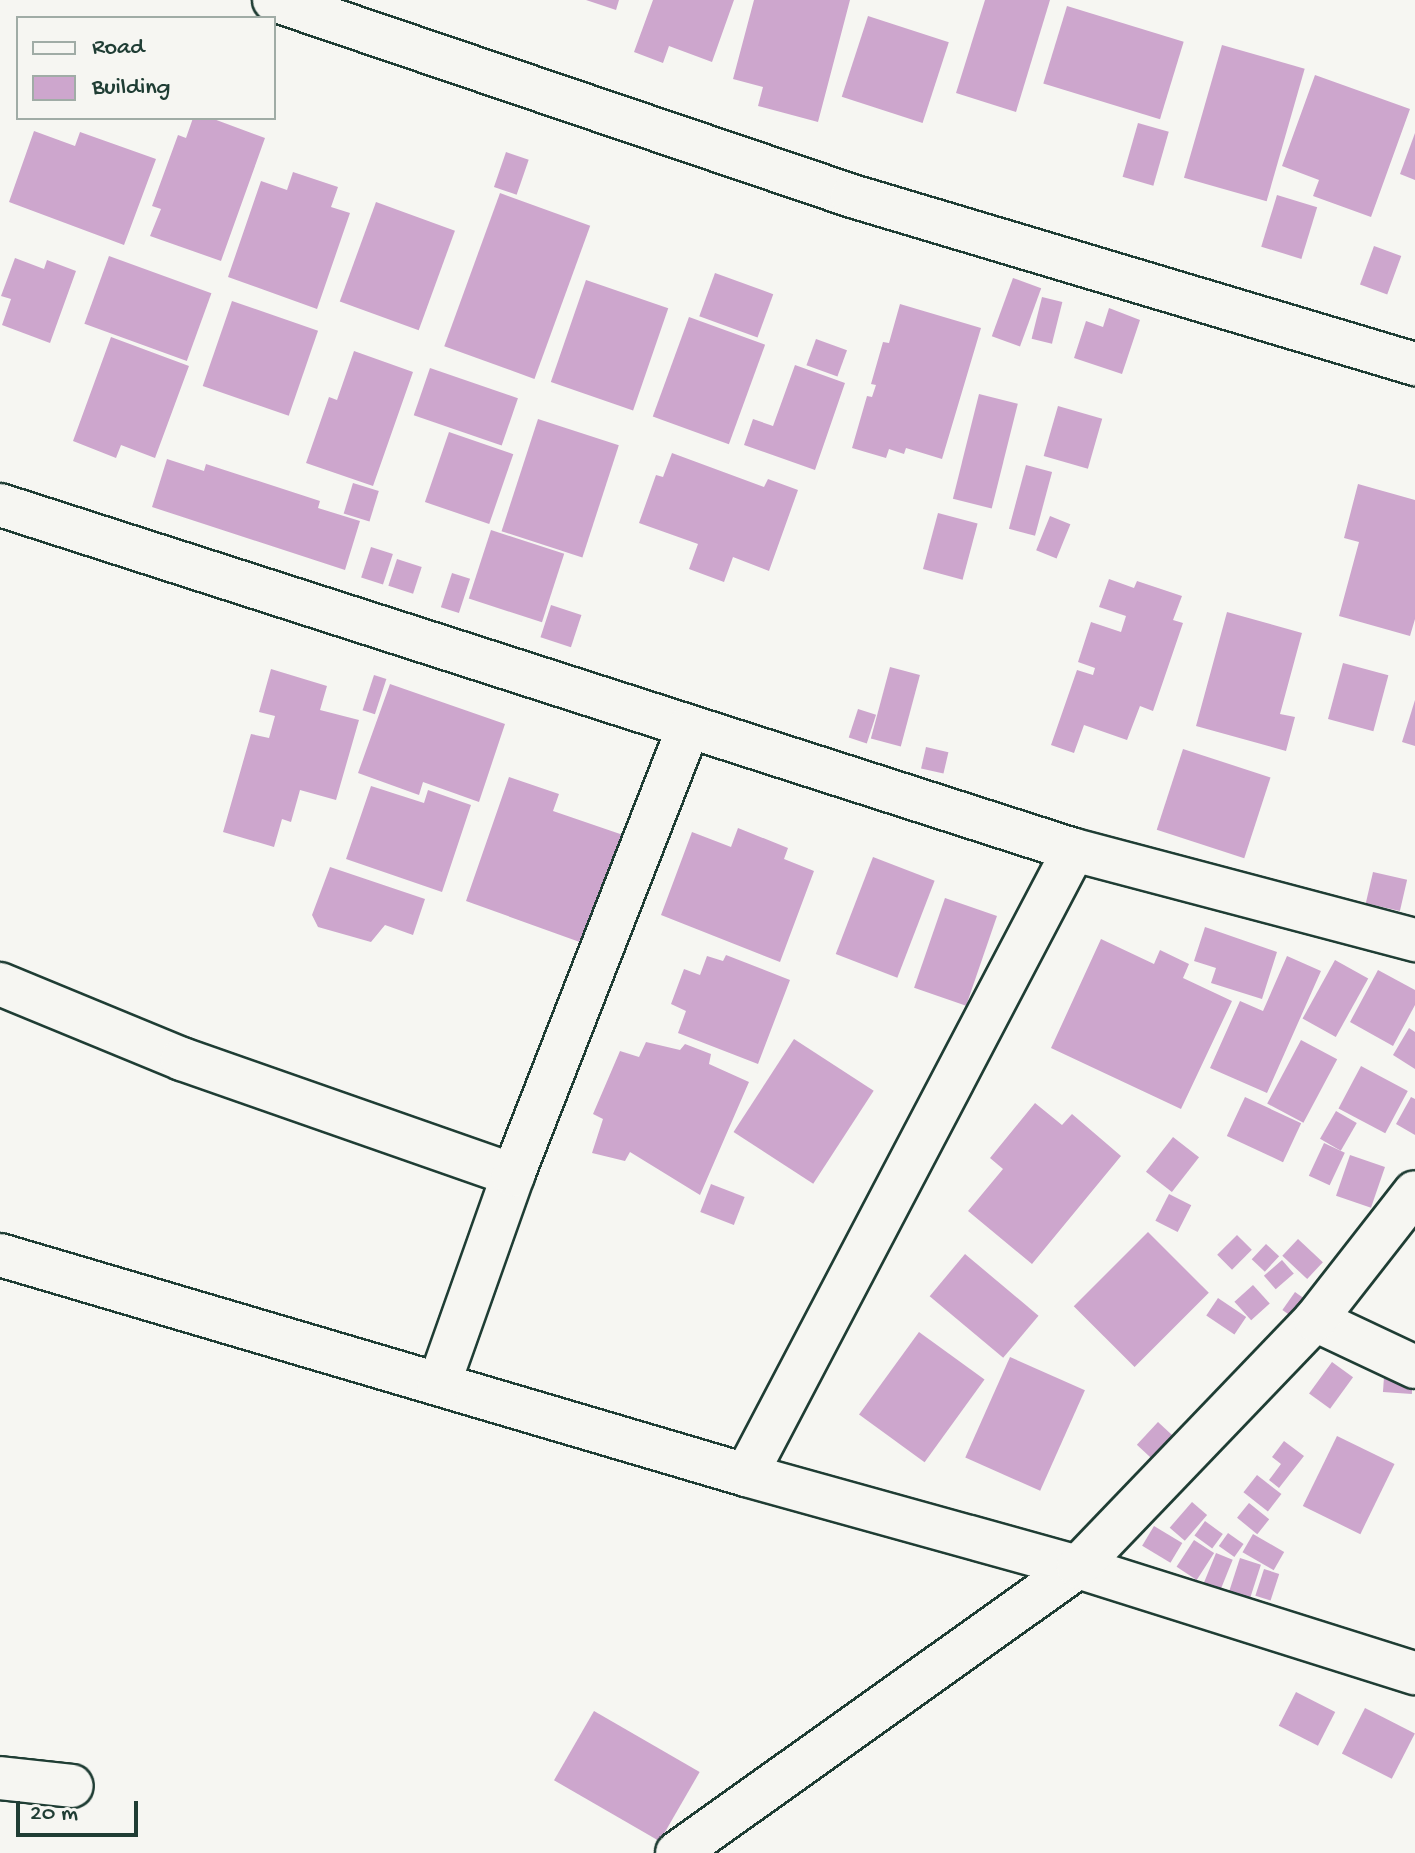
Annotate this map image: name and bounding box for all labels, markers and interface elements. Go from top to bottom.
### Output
legend [16,16,276,120]
text: Road [92,34,144,63]
text: Building [92,74,170,103]
scale bar [20,1785,142,1835]
text: 20 m [30,1800,78,1829]

